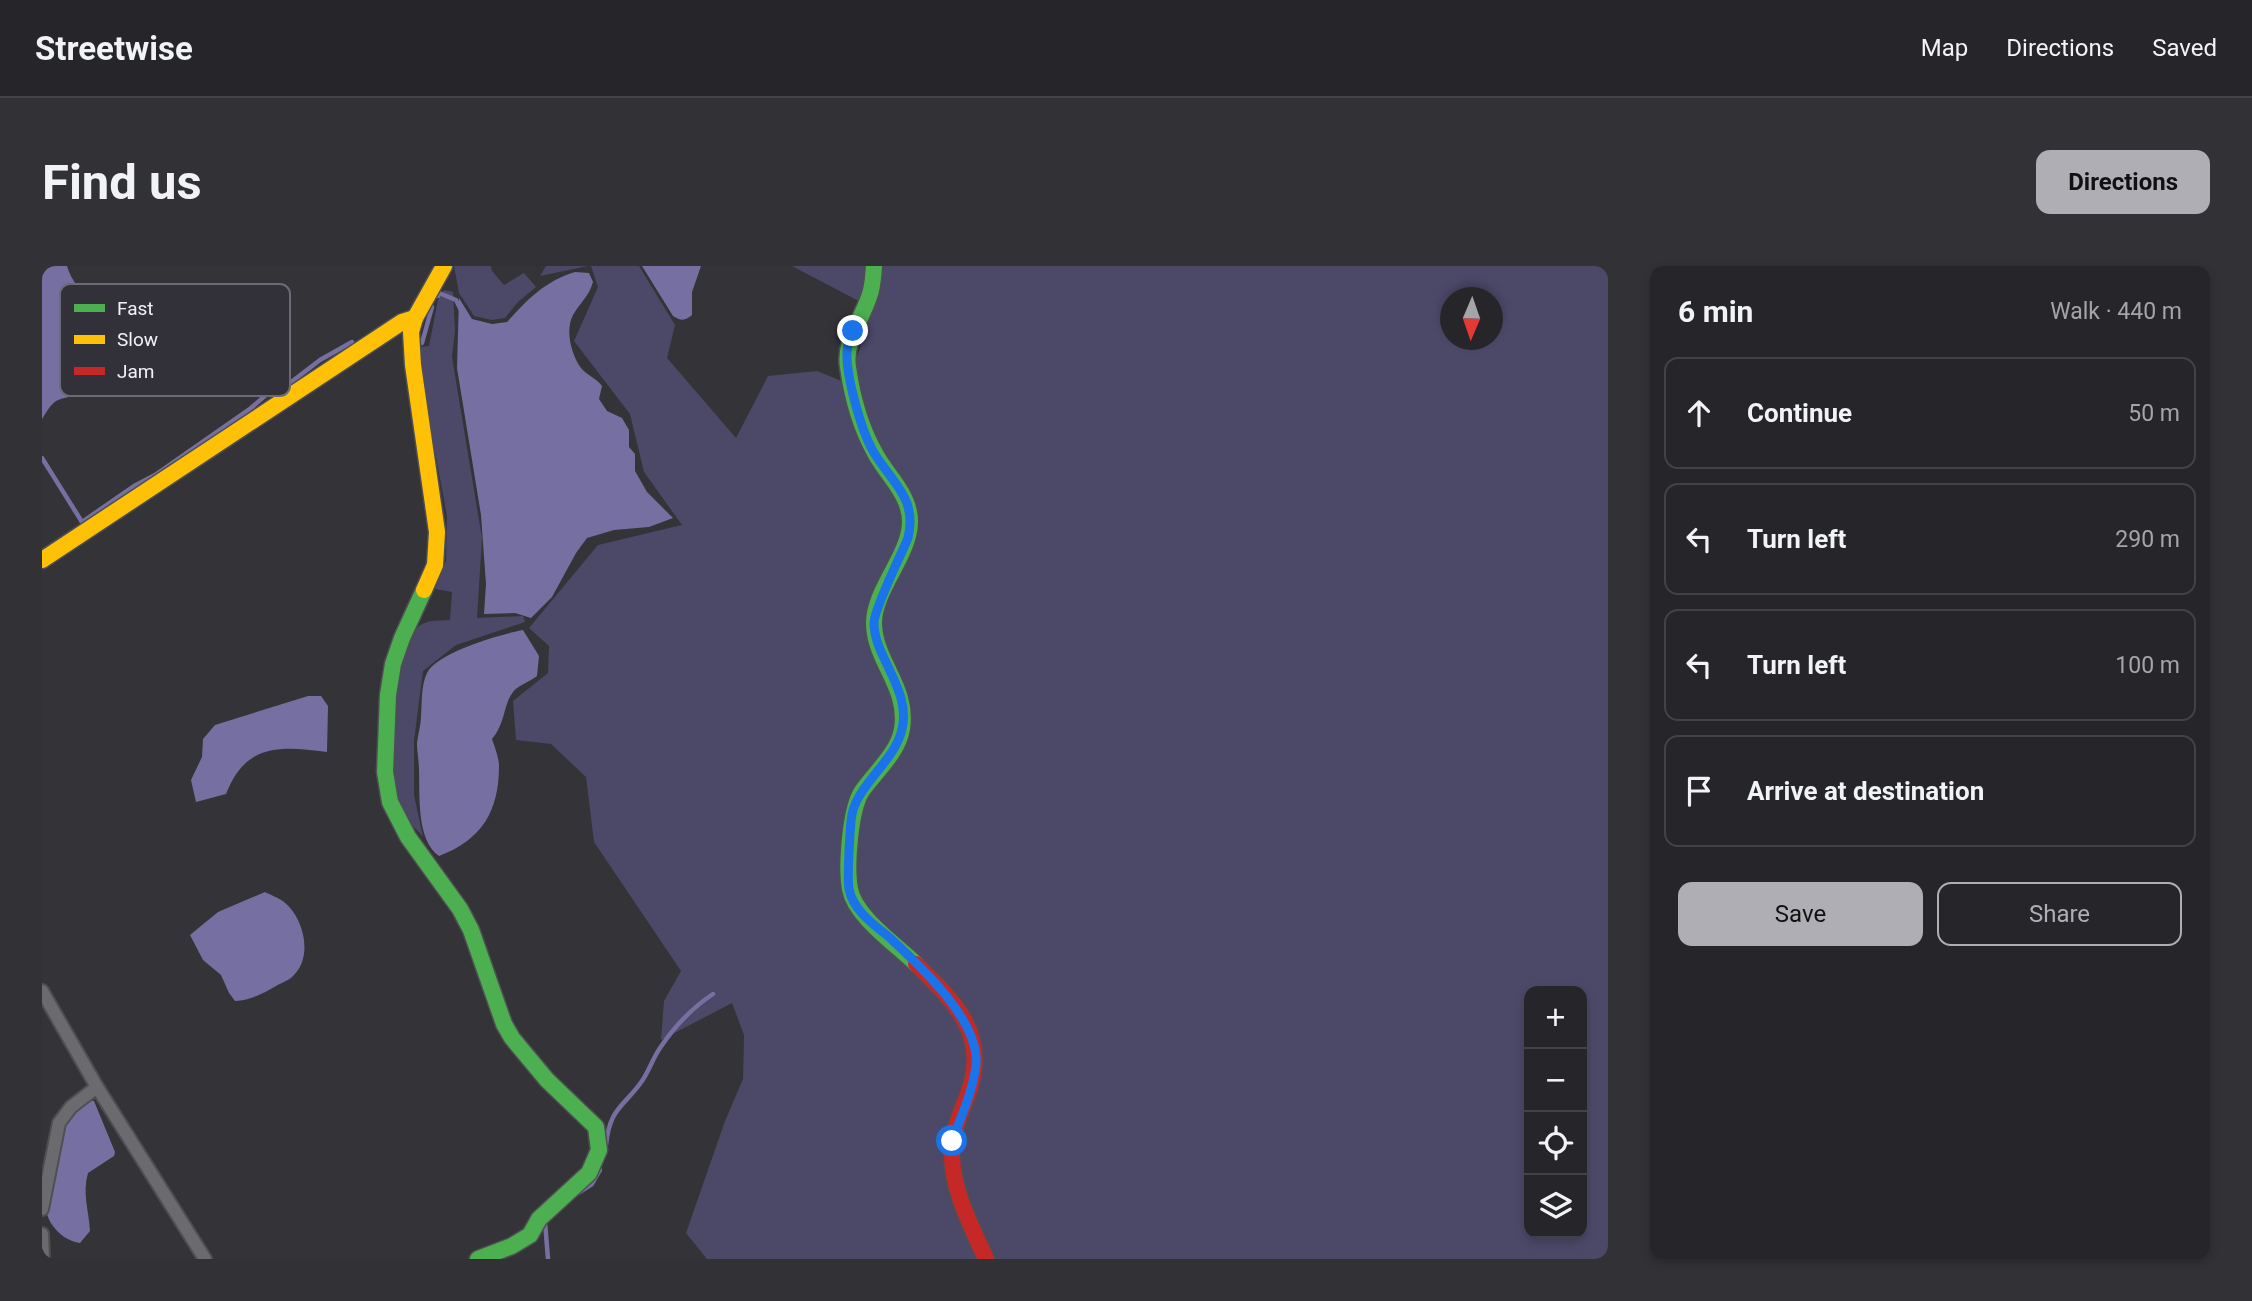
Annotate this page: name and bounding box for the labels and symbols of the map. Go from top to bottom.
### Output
legend [60,284,290,396]
north arrow [1440,287,1503,350]
text: Fast [117,297,154,320]
route end [837,315,868,346]
text: Slow [117,328,158,351]
text: Jam [117,360,154,383]
route start [936,1125,967,1156]

